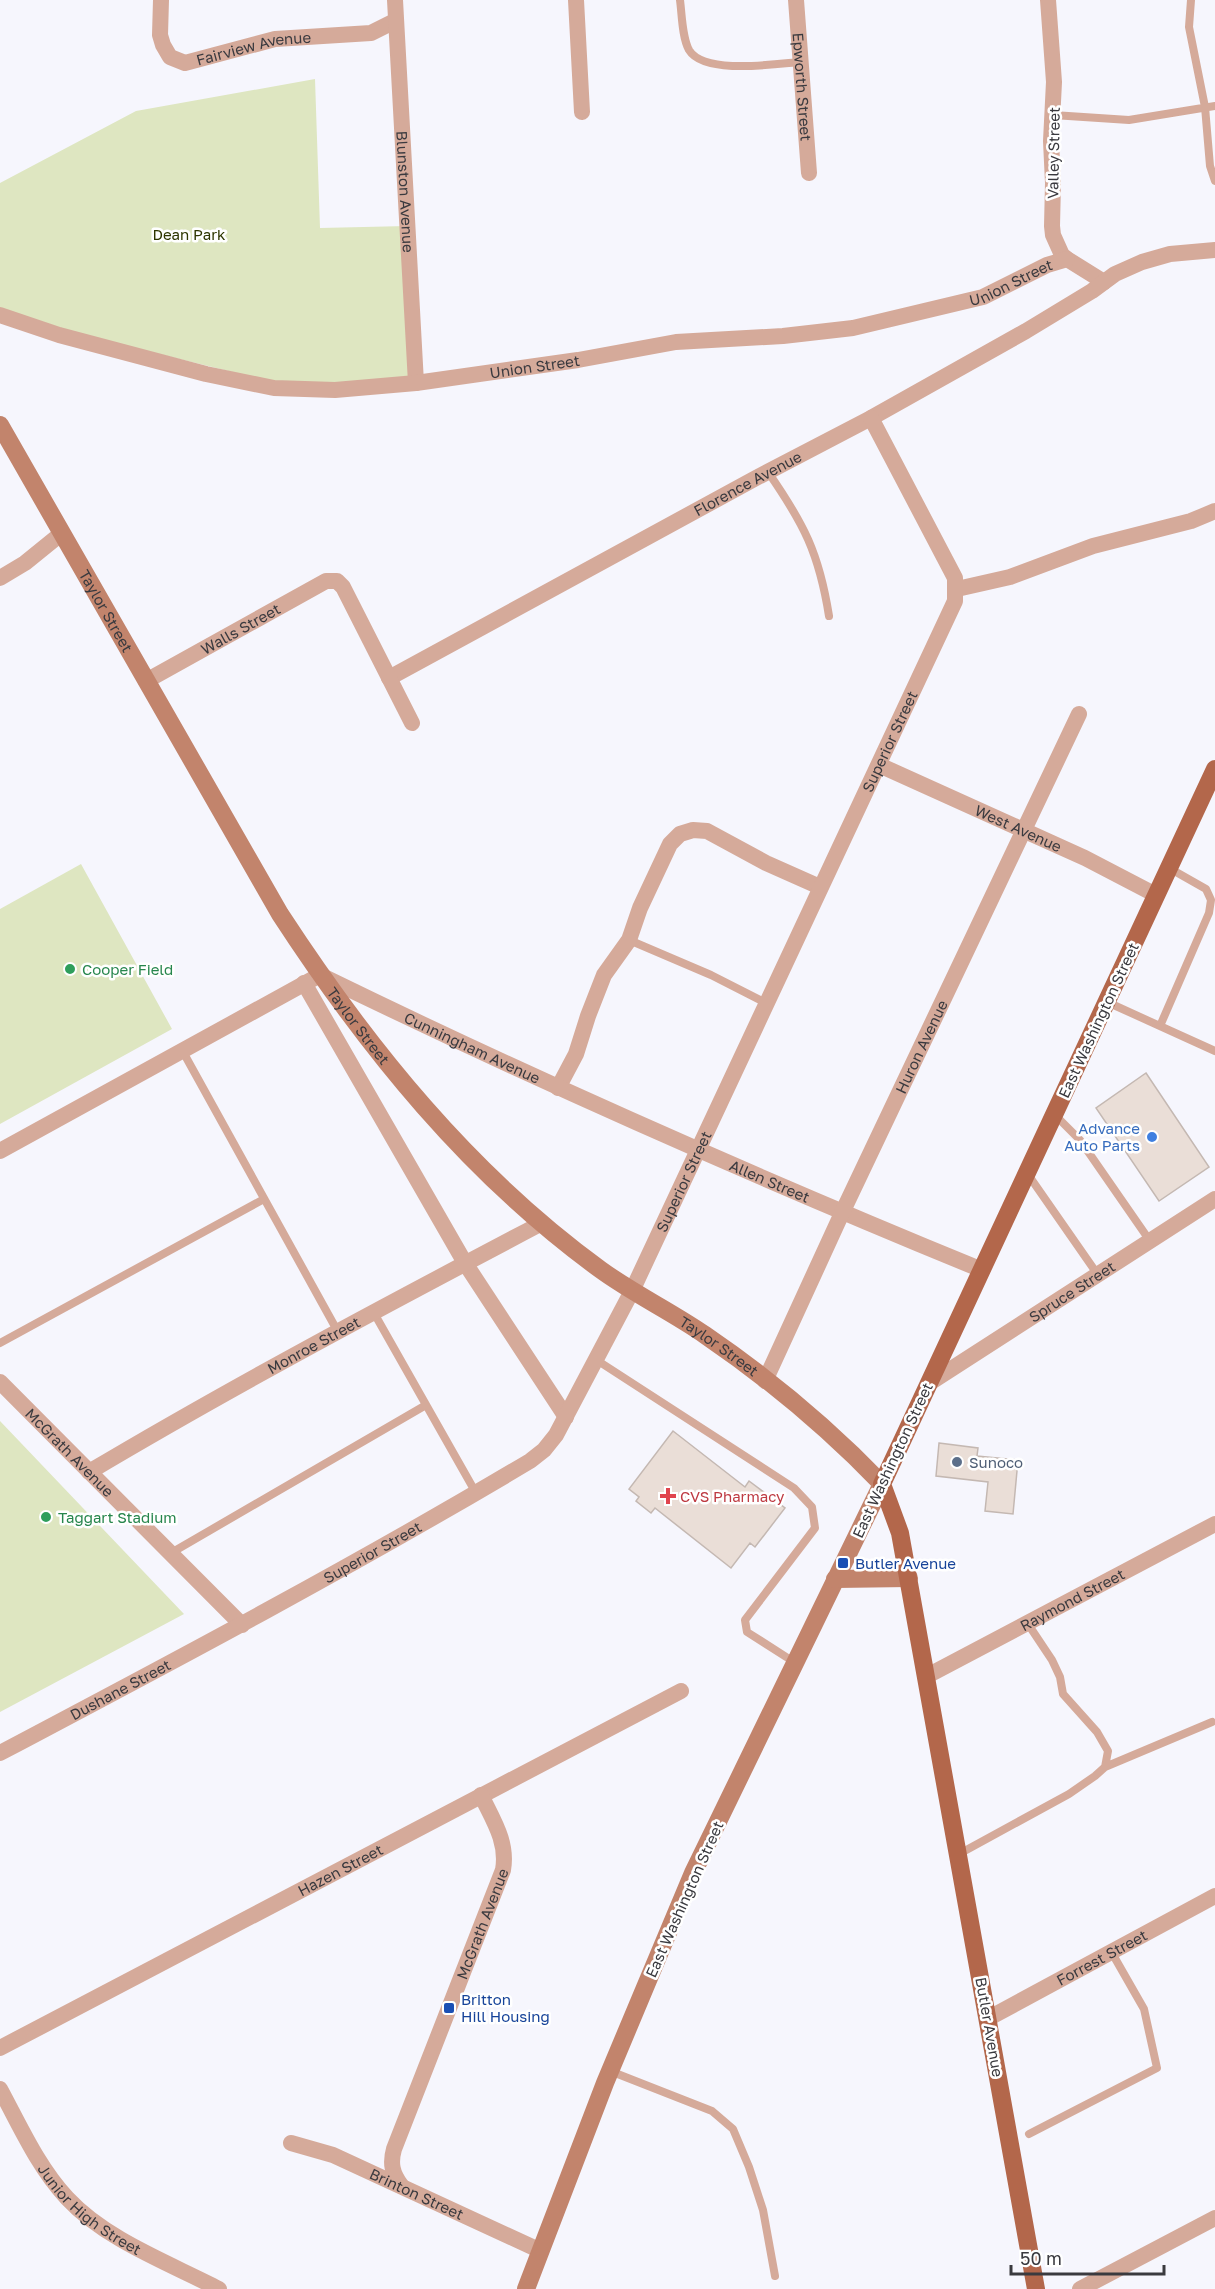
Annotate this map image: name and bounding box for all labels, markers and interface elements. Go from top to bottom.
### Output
street label: Fairview Avenue [194,28,312,69]
street label: Epworth Street [789,32,816,142]
street label: Valley Street [1043,107,1063,199]
street label: Blunston Avenue [393,130,418,253]
park label: Dean Park [152,225,226,243]
street label: Union Street [967,255,1054,309]
street label: Union Street [489,351,581,381]
street label: Florence Avenue [690,447,805,519]
street label: Taylor Street [76,566,137,655]
street label: Walls Street [198,599,283,658]
street label: Superior Street [858,688,921,795]
street label: West Avenue [972,801,1065,855]
street label: East Washington Street [1054,939,1142,1101]
place label: Cooper Field [82,960,173,978]
marker: Cooper Field [63,962,77,976]
street label: Taylor Street [324,983,394,1068]
street label: Huron Avenue [891,997,951,1096]
street label: Cunningham Avenue [402,1008,544,1087]
place label: Advance Auto Parts [1064,1119,1140,1154]
street label: Superior Street [652,1128,715,1235]
marker: Advance Auto Parts [1145,1130,1159,1144]
street label: Allen Street [727,1156,813,1206]
street label: Spruce Street [1025,1257,1118,1326]
street label: Monroe Street [264,1312,363,1377]
street label: Taylor Street [677,1312,762,1380]
street label: East Washington Street [848,1379,936,1541]
street label: McGrath Avenue [22,1404,118,1500]
place label: Sunoco [969,1453,1023,1471]
marker: Sunoco [950,1455,964,1469]
place label: CVS Pharmacy [680,1487,785,1505]
marker: CVS Pharmacy [661,1489,675,1503]
place label: Taggart Stadium [58,1508,177,1526]
marker: Taggart Stadium [39,1510,53,1524]
street label: Superior Street [320,1517,424,1587]
place label: Butler Avenue [855,1554,956,1572]
marker: Butler Avenue [836,1556,850,1570]
street label: Raymond Street [1017,1565,1127,1634]
street label: Dushane Street [67,1655,174,1723]
street label: East Washington Street [641,1818,727,1980]
street label: Hazen Street [294,1840,386,1899]
street label: McGrath Avenue [452,1865,512,1982]
street label: Forrest Street [1053,1925,1150,1989]
street label: Butler Avenue [972,1976,1008,2079]
place label: Britton Hill Housing [461,1990,550,2025]
marker: Britton Hill Housing [442,2001,456,2015]
street label: Junior High Street [35,2161,144,2258]
street label: Brinton Street [367,2164,467,2223]
scale bar [1011,2238,1164,2276]
text: 50 m [1020,2247,1062,2269]

